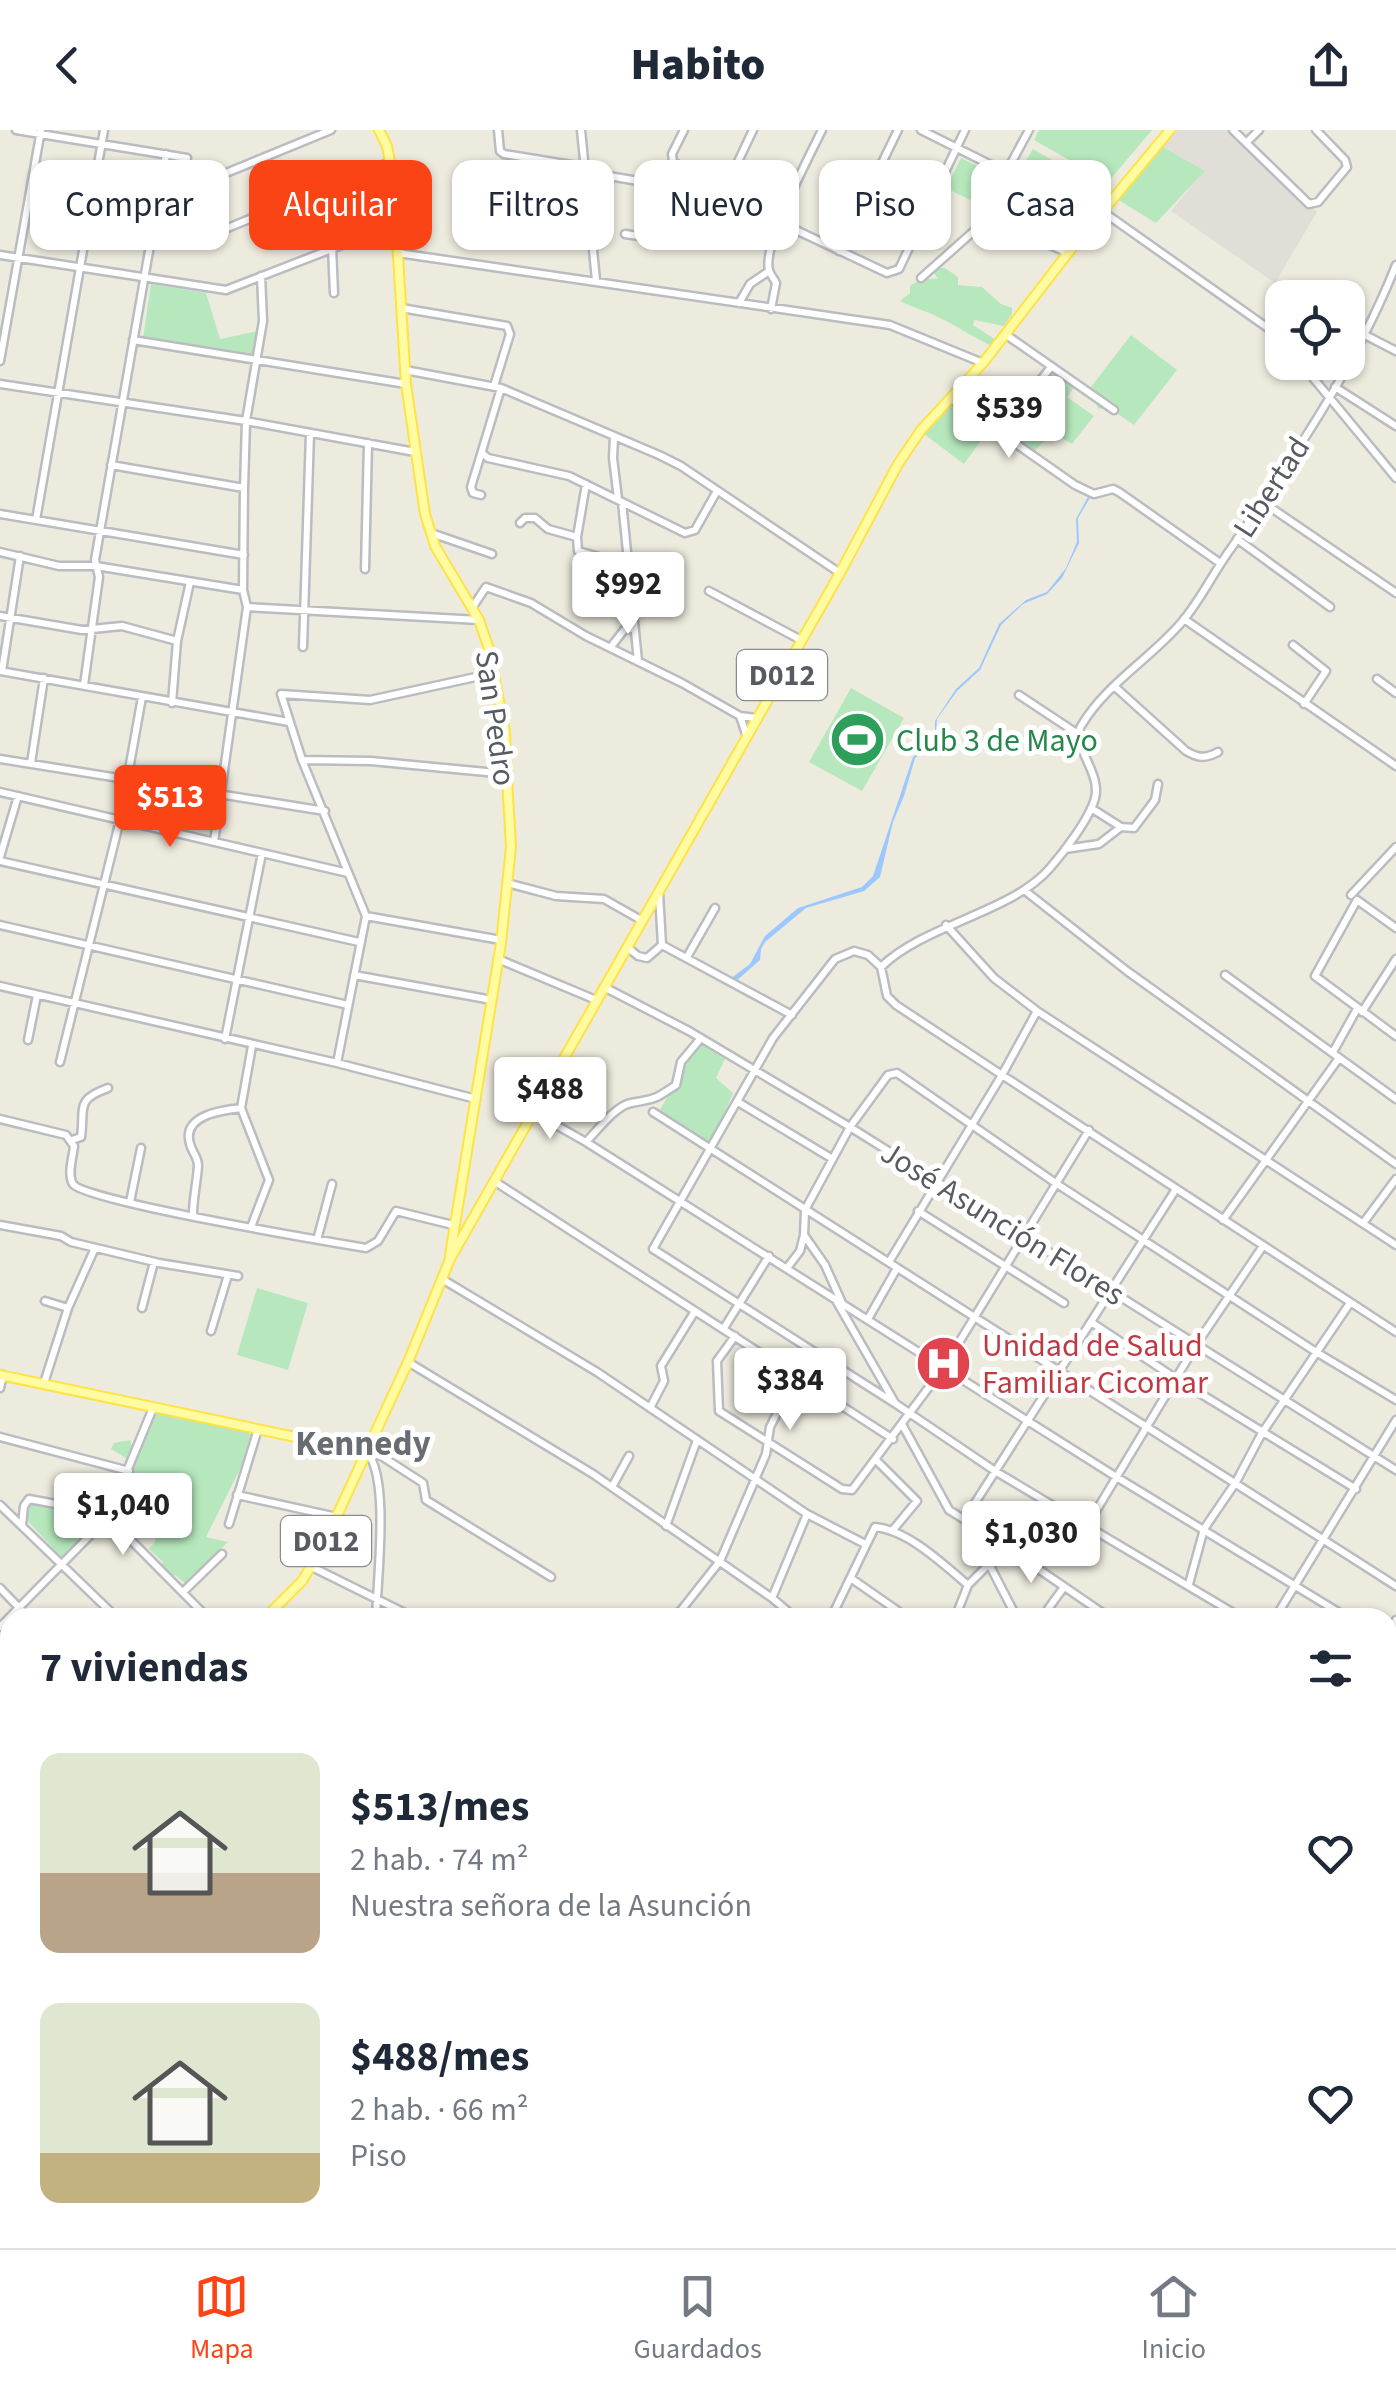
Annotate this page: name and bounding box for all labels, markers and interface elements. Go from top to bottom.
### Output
text: Habito [631,33,765,97]
icon: back [40,38,95,93]
icon: share [1301,38,1356,93]
chip: Comprar [30,160,229,250]
chip: Alquilar [249,160,432,250]
chip: Filtros [452,160,614,250]
chip: Nuevo [634,160,799,250]
chip: Piso [819,160,951,250]
chip: Casa [971,160,1111,250]
map controls [1265,280,1365,380]
button: locate [1265,280,1365,380]
pin: $539 [950,376,1068,461]
text: $539 [975,385,1043,431]
street label: Libertad [1222,428,1322,547]
pin: $992 [569,552,687,637]
text: $992 [594,561,662,607]
street label: San Pedro [463,647,527,789]
road number: D012 [737,650,827,700]
sports icon: Club 3 de Mayo [827,710,887,770]
place label: Club 3 de Mayo [896,718,1098,764]
pin: $513 [111,765,229,850]
text: $513 [136,774,204,820]
pin: $488 [491,1057,609,1142]
text: $488 [516,1066,584,1112]
street label: José Asunción Flores [872,1130,1133,1317]
place label: Unidad de Salud Familiar Cicomar [982,1323,1209,1406]
hospital icon: Unidad de Salud Familiar Cicomar [913,1333,973,1393]
pin: $384 [731,1348,849,1433]
text: $384 [756,1357,824,1403]
district label: Kennedy [295,1419,431,1469]
pin: $1,040 [42,1473,204,1558]
text: $1,040 [76,1482,170,1528]
pin: $1,030 [950,1501,1112,1586]
text: $1,030 [984,1510,1078,1556]
road number: D012 [281,1516,371,1566]
text: 7 viviendas [40,1638,248,1698]
icon: filters [1303,1641,1358,1696]
text: $513/mes [350,1777,529,1837]
icon: home [120,1793,240,1913]
icon: heart [1303,1826,1358,1881]
text: 2 hab. · 74 m² [350,1837,528,1883]
text: Nuestra señora de la Asunción [350,1883,752,1929]
text: $488/mes [350,2027,529,2087]
icon: home [120,2043,240,2163]
icon: heart [1303,2076,1358,2131]
text: 2 hab. · 66 m² [350,2087,528,2133]
text: Piso [350,2133,407,2179]
tab: Mapa [190,2269,254,2369]
tab: Guardados [634,2269,762,2369]
tab: Inicio [1142,2269,1206,2369]

